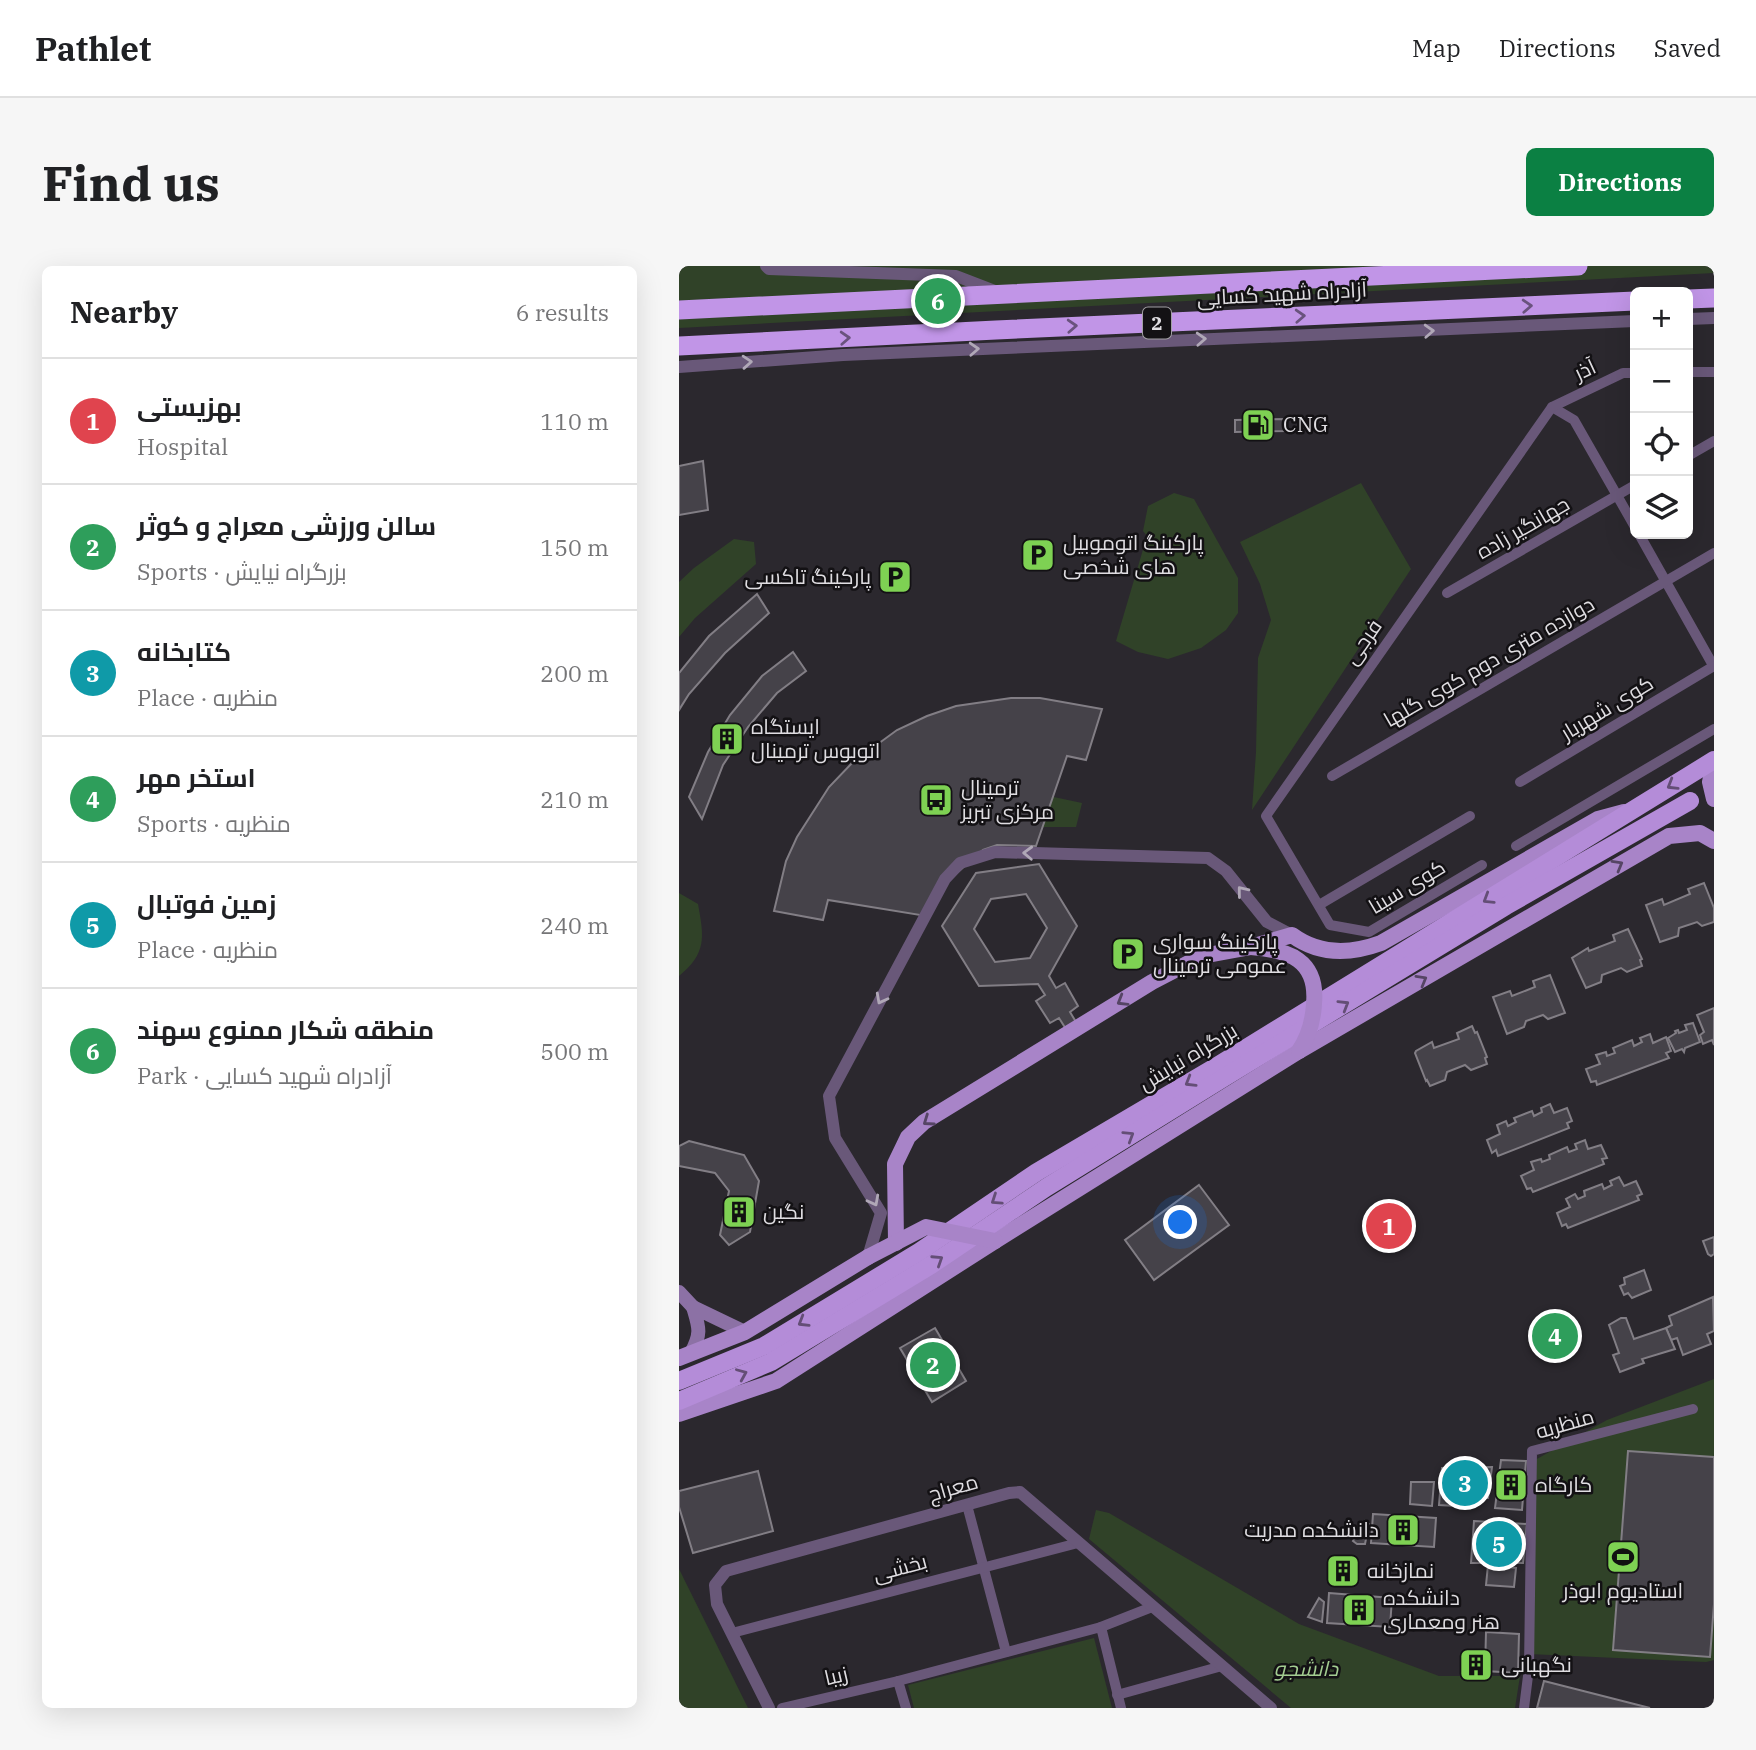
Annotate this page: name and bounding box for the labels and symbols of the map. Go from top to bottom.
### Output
pin: 6 [915,275,961,327]
street label: آزادراه شهید کسایی [1196,275,1368,311]
one-way arrow [1522,299,1533,314]
road number: 2 [1143,307,1171,338]
one-way arrow [1294,309,1305,324]
one-way arrow [1067,319,1078,334]
one-way arrow [1424,323,1435,338]
one-way arrow [840,330,851,345]
one-way arrow [1196,332,1207,347]
one-way arrow [969,342,980,357]
street label: آذر [1568,352,1600,387]
one-way arrow [742,355,753,370]
fuel station icon: CNG [1239,406,1277,444]
place label: CNG [1283,410,1328,438]
street label: جهانگیر زاده [1471,489,1574,565]
place label: پارکینگ اتوموبیل های شخصی [1063,528,1204,580]
parking icon: پارکینگ اتوموبیل های شخصی [1019,536,1057,574]
parking icon: پارکینگ تاکسی [876,558,914,596]
place label: پارکینگ تاکسی [745,562,871,591]
street label: دوازده متری دوم کوی گلها [1378,589,1599,734]
street label: فرجی [1337,613,1388,670]
street label: کوی شهریار [1554,668,1658,746]
place label: ایستگاه اتوبوس ترمینال [751,712,880,764]
building icon: ایستگاه اتوبوس ترمینال [708,720,746,758]
place label: ترمینال مرکزی تبریز [960,773,1054,825]
one-way arrow [1666,777,1679,790]
bus stop icon: ترمینال مرکزی تبریز [917,781,955,819]
one-way arrow [1022,846,1033,861]
street label: کوی سینا [1363,852,1450,920]
one-way arrow [1611,861,1624,874]
one-way arrow [1238,886,1250,899]
one-way arrow [1483,891,1496,904]
place label: پارکینگ سواری عمومی ترمینال [1153,927,1287,979]
parking icon: پارکینگ سواری عمومی ترمینال [1109,935,1147,973]
one-way arrow [1414,975,1427,988]
one-way arrow [876,992,889,1004]
one-way arrow [1116,993,1129,1006]
one-way arrow [1337,1000,1350,1013]
street label: بزرگراه نیایش [1133,1016,1242,1097]
one-way arrow [1185,1074,1197,1087]
one-way arrow [923,1113,936,1125]
one-way arrow [1122,1132,1135,1145]
one-way arrow [991,1192,1004,1205]
building icon: نگین [720,1193,758,1231]
one-way arrow [866,1194,880,1207]
place label: نگین [763,1197,804,1225]
pin: 1 [1366,1200,1412,1252]
your location [1163,1205,1197,1239]
one-way arrow [931,1255,944,1268]
pin: 4 [1532,1310,1578,1362]
one-way arrow [798,1314,811,1327]
pin: 2 [910,1339,956,1391]
one-way arrow [735,1368,747,1382]
street label: منظریه [1532,1401,1597,1445]
pin: 3 [1442,1457,1488,1509]
building icon: کارگاه [1492,1466,1530,1504]
street label: معراج [924,1467,981,1508]
place label: کارگاه [1535,1470,1592,1498]
building icon: دانشکده مدریت [1384,1511,1422,1549]
place label: دانشکده مدریت [1244,1515,1379,1543]
pin: 5 [1476,1518,1522,1570]
sports icon: استادیوم ابوذر [1604,1538,1642,1576]
street label: بخشی [870,1546,930,1588]
building icon: نمازخانه [1324,1552,1362,1590]
place label: نمازخانه [1367,1556,1434,1584]
place label: استادیوم ابوذر [1562,1576,1683,1605]
place label: دانشکده هنر ومعماری [1383,1583,1500,1635]
building icon: دانشکده هنر ومعماری [1340,1591,1378,1629]
building icon: نگهبانی [1457,1646,1495,1684]
place label: نگهبانی [1501,1650,1572,1678]
park label: دانشجو [1274,1654,1339,1682]
street label: زیبا [821,1659,850,1691]

